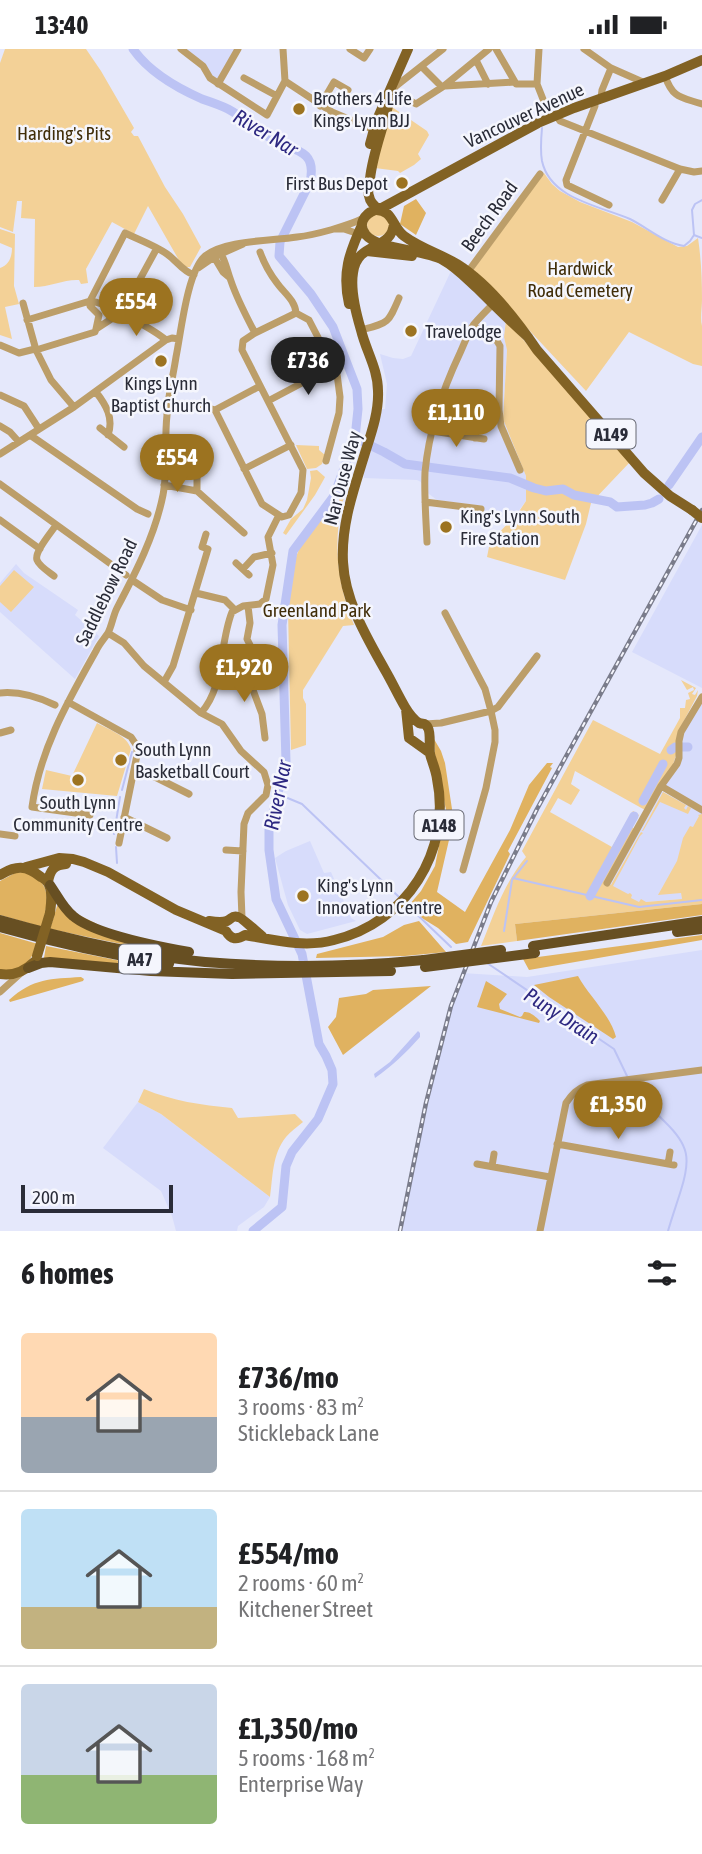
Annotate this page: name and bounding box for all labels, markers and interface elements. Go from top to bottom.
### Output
text: 13:40 [35,10,89,40]
street label: Vancouver Avenue [461,78,587,152]
place label: Brothers 4 Life Kings Lynn BJJ [313,87,412,131]
marker: Brothers 4 Life Kings Lynn BJJ [291,101,307,117]
water label: River Nar [230,103,303,161]
park label: Harding's Pits [17,122,111,144]
place label: First Bus Depot [285,172,388,194]
marker: First Bus Depot [394,175,410,191]
street label: Beech Road [456,177,522,255]
park label: Hardwick Road Cemetery [527,257,633,301]
pin: £554 [95,279,177,338]
text: £554 [115,288,157,314]
place label: Travelodge [425,320,502,342]
marker: Travelodge [403,323,419,339]
pin: £736 [267,337,349,397]
text: £736 [287,347,329,373]
marker: Kings Lynn Baptist Church [153,353,169,369]
place label: Kings Lynn Baptist Church [111,372,211,416]
pin: £1,110 [399,389,513,449]
text: £1,110 [428,399,485,425]
road number: A149 [586,419,636,449]
street label: Nar Ouse Way [319,428,365,527]
pin: £554 [136,435,218,494]
text: £554 [156,444,198,470]
place label: King's Lynn South Fire Station [460,505,580,549]
marker: King's Lynn South Fire Station [438,519,454,535]
street label: Saddlebow Road [71,535,141,649]
park label: Greenland Park [263,599,372,621]
pin: £1,920 [187,645,301,704]
text: £1,920 [216,654,273,680]
place label: South Lynn Basketball Court [135,738,250,782]
marker: South Lynn Basketball Court [113,752,129,768]
water label: River Nar [258,757,296,832]
marker: South Lynn Community Centre [70,772,86,788]
place label: South Lynn Community Centre [13,791,143,835]
road number: A148 [414,811,464,839]
place label: King's Lynn Innovation Centre [317,874,442,918]
marker: King's Lynn Innovation Centre [295,888,311,904]
road number: A47 [119,945,161,974]
water label: Puny Drain [520,982,604,1048]
pin: £1,350 [561,1081,675,1141]
text: £1,350 [590,1091,647,1117]
scale bar [21,1182,173,1214]
text: 200 m [32,1186,75,1208]
icon: filters [643,1254,681,1292]
text: 6 homes [21,1256,114,1290]
text: £736/mo [238,1360,339,1394]
icon: home [77,1361,161,1445]
text: 3 rooms · 83 m² [238,1394,364,1420]
text: Stickleback Lane [238,1420,379,1446]
text: £554/mo [238,1536,339,1570]
icon: home [77,1537,161,1621]
text: 2 rooms · 60 m² [238,1570,364,1596]
text: Kitchener Street [238,1596,373,1622]
text: £1,350/mo [238,1711,358,1745]
icon: home [77,1712,161,1796]
text: 5 rooms · 168 m² [238,1745,375,1771]
text: Enterprise Way [238,1771,363,1797]

